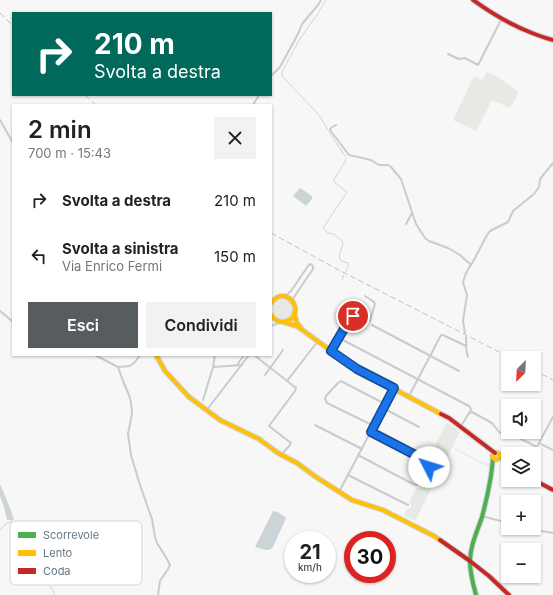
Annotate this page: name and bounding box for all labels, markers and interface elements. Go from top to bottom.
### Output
text: 210 m [94,27,175,61]
icon: right [28,28,80,80]
text: Svolta a destra [94,61,221,82]
text: 2 min [28,115,92,144]
button: close [214,117,256,159]
text: 700 m · 15:43 [28,145,111,161]
icon: right [28,189,50,211]
text: Svolta a destra [62,191,171,210]
text: 210 m [214,191,256,210]
text: Svolta a sinistra [62,239,179,258]
icon: left [28,245,50,267]
text: 150 m [214,247,256,266]
text: Via Enrico Fermi [62,258,162,274]
pin [336,299,370,333]
button: Esci [28,302,138,348]
button: Condividi [146,302,256,348]
icon: arrive [342,305,364,327]
north arrow [501,351,541,391]
map controls [501,351,541,583]
button: sound [501,399,541,439]
position arrow [408,446,450,488]
button: layers [501,447,541,487]
button: + [501,495,541,535]
legend [10,521,142,585]
text: Scorrevole [43,528,99,542]
speed limit sign: 30 [344,531,396,583]
text: 21 [299,540,321,564]
button: − [501,543,541,583]
text: Lento [43,546,73,560]
text: km/h [298,561,322,573]
text: Coda [43,564,71,578]

